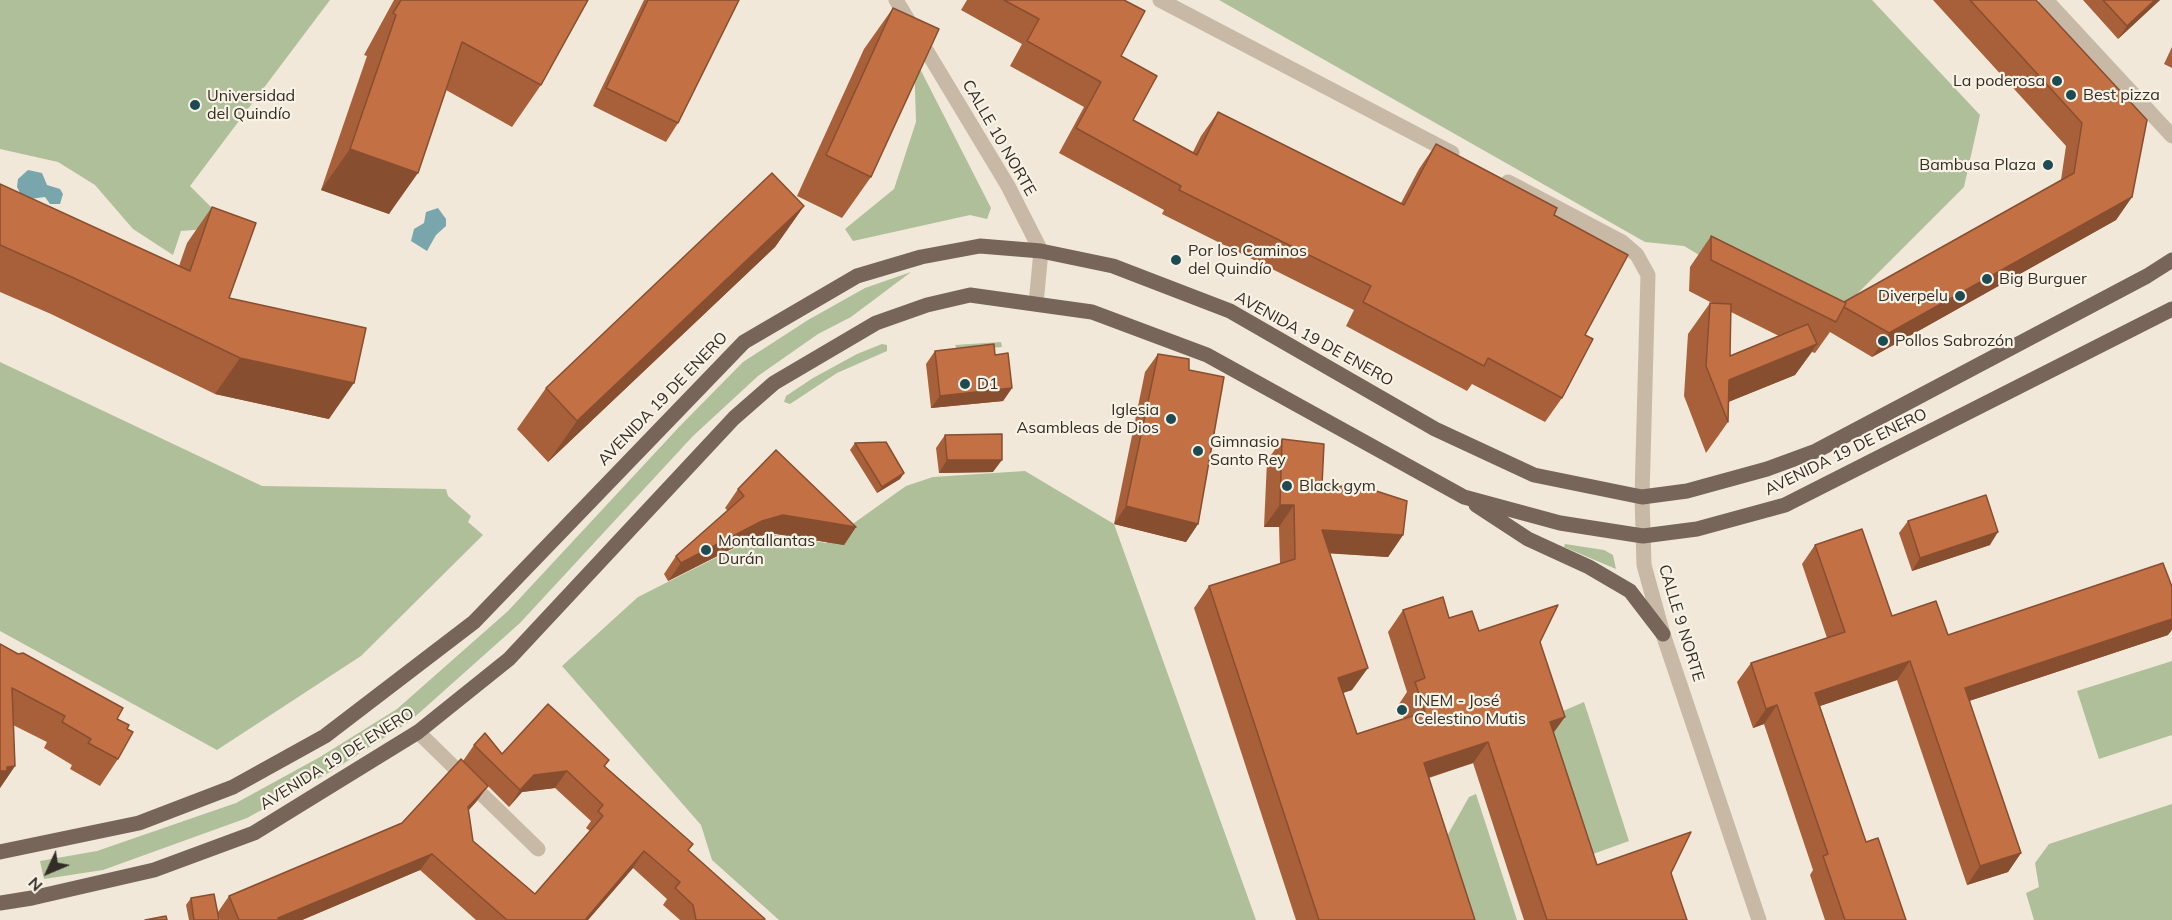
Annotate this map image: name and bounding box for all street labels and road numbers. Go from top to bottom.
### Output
street label: CALLE 10 NORTE [958,76,1040,200]
street label: AVENIDA 19 DE ENERO [1231,287,1397,391]
street label: AVENIDA 19 DE ENERO [594,328,732,470]
street label: AVENIDA 19 DE ENERO [1762,404,1930,500]
street label: CALLE 9 NORTE [1654,562,1708,684]
street label: AVENIDA 19 DE ENERO [256,704,418,814]

